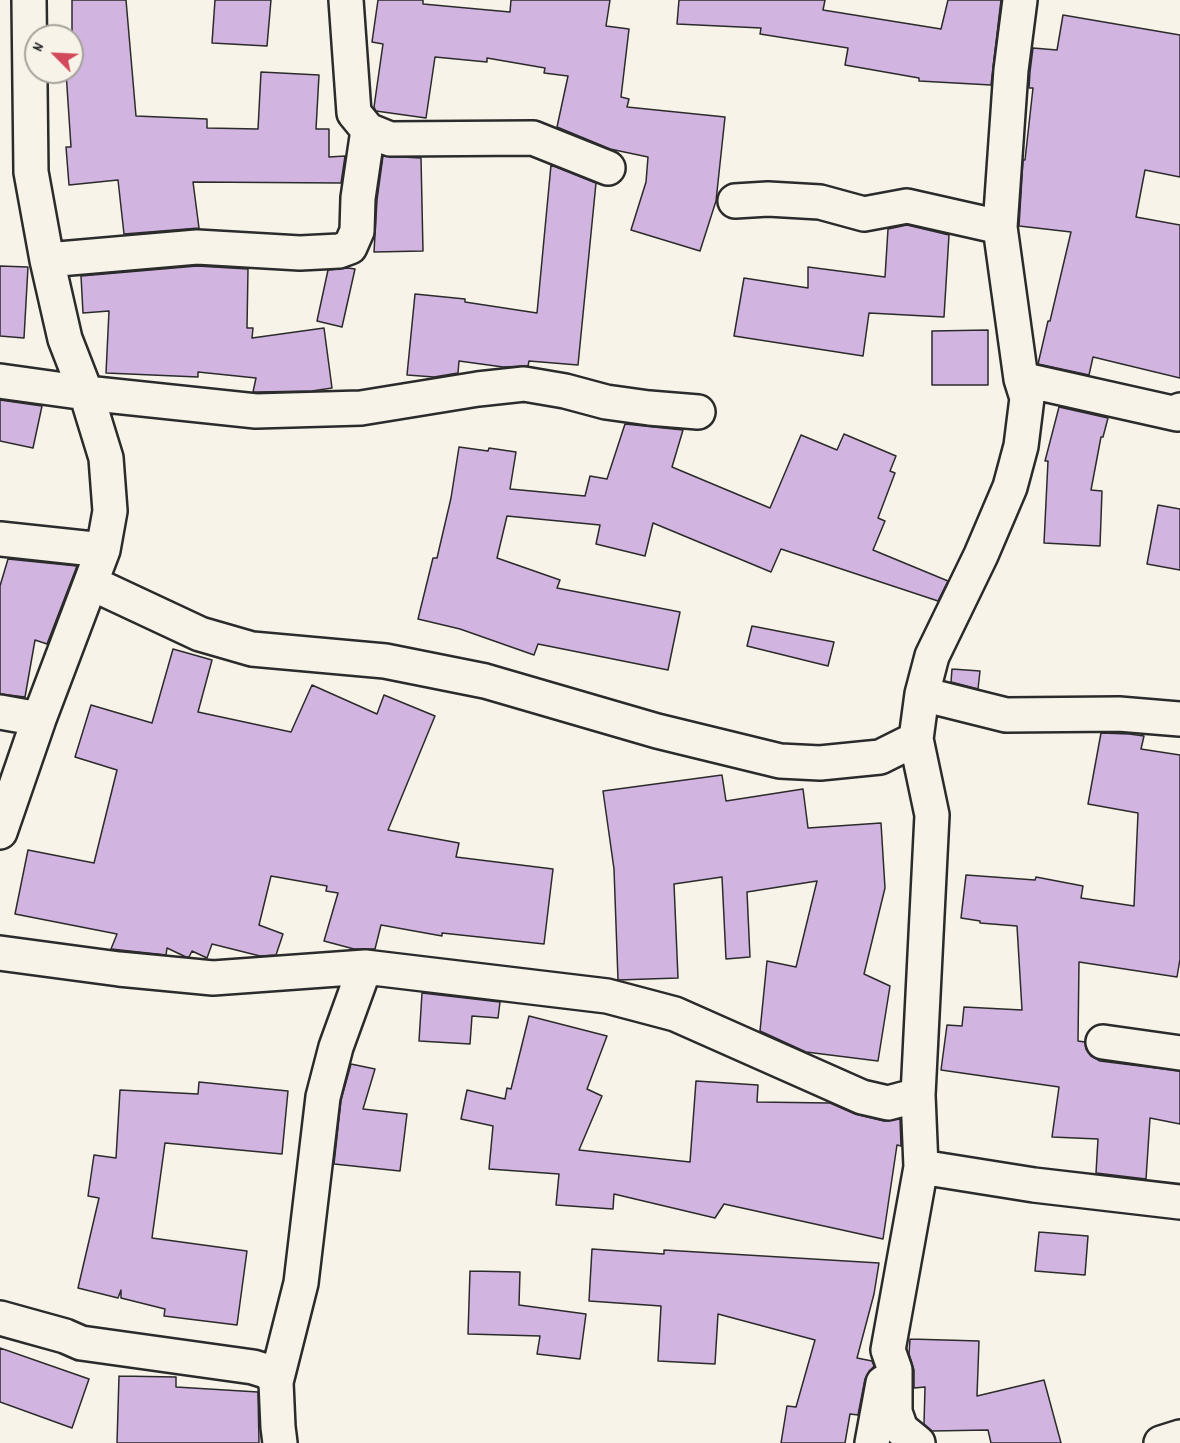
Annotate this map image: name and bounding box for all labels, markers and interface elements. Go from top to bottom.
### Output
north arrow [24,24,84,84]
text: N [27,39,51,56]

